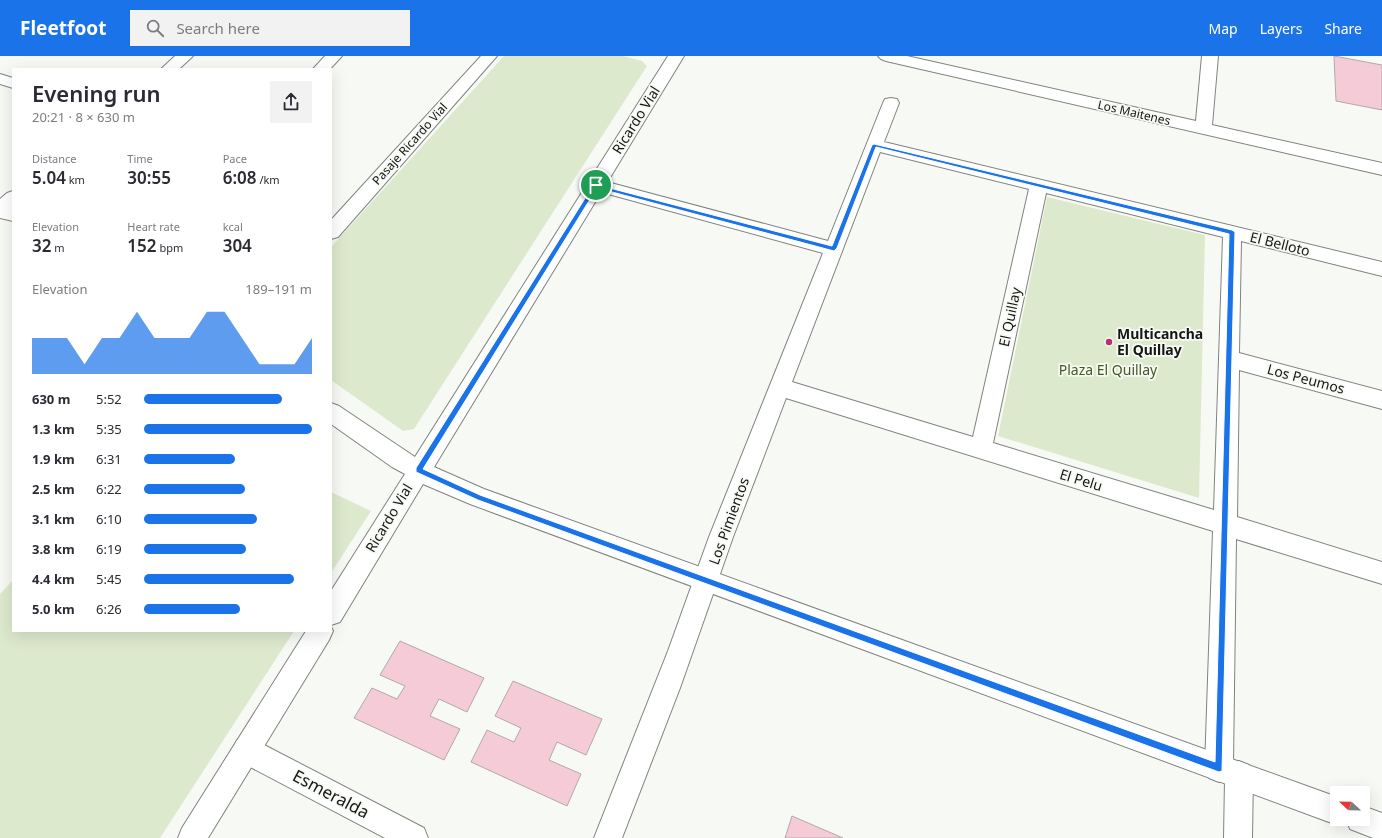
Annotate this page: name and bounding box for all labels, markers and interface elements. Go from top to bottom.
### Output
search box [130,10,410,46]
text: Fleetfoot [20,15,106,41]
icon: search [144,17,166,39]
text: Search here [176,18,260,38]
text: Map [1209,19,1238,38]
text: Layers [1260,19,1302,38]
text: Share [1324,19,1362,38]
text: Evening run [32,78,161,108]
button: share [270,81,312,123]
street label: Ricardo Vial [607,82,664,157]
street label: Los Maitenes [1096,96,1172,129]
street label: Pasaje Ricardo Vial [368,99,451,188]
text: 20:21 · 8 × 630 m [32,108,135,126]
text: Distance [32,151,77,166]
text: Time [127,151,153,166]
text: Pace [223,151,247,166]
text: 5.04 [32,166,66,189]
text: 30:55 [127,166,171,189]
text: 6:08 [223,166,257,189]
pin [579,168,613,202]
text: km [66,172,85,187]
text: /km [257,172,280,187]
icon: arrive [585,174,607,196]
text: Elevation [32,219,79,234]
text: Heart rate [127,219,180,234]
text: kcal [223,219,243,234]
street label: El Belloto [1248,227,1312,260]
text: 32 [32,234,51,257]
text: 152 [127,234,157,257]
text: 304 [223,234,252,257]
text: m [51,240,65,255]
text: bpm [157,240,183,255]
text: Elevation [32,280,88,298]
text: 189–191 m [245,280,312,298]
street label: El Quillay [994,285,1025,348]
place label: Multicancha El Quillay [1117,324,1203,359]
marker: Multicancha El Quillay [1104,337,1114,347]
street label: Los Peumos [1265,359,1347,398]
park label: Plaza El Quillay [1059,360,1158,379]
text: 630 m [32,390,70,408]
text: 5:52 [96,390,122,408]
text: 1.3 km [32,420,75,438]
text: 5:35 [96,420,122,438]
text: 1.9 km [32,450,75,468]
text: 6:31 [96,450,122,468]
street label: El Pelu [1057,464,1105,495]
street label: Los Pimientos [704,474,753,567]
text: 2.5 km [32,480,75,498]
text: 6:22 [96,480,122,498]
street label: Ricardo Vial [361,480,416,555]
text: 3.1 km [32,510,75,528]
text: 6:10 [96,510,122,528]
text: 3.8 km [32,540,75,558]
text: 6:19 [96,540,122,558]
text: 4.4 km [32,570,75,588]
text: 5:45 [96,570,122,588]
text: 5.0 km [32,600,75,618]
text: 6:26 [96,600,122,618]
street label: Esmeralda [289,764,374,823]
north arrow [1330,786,1370,826]
map controls [1330,786,1370,826]

